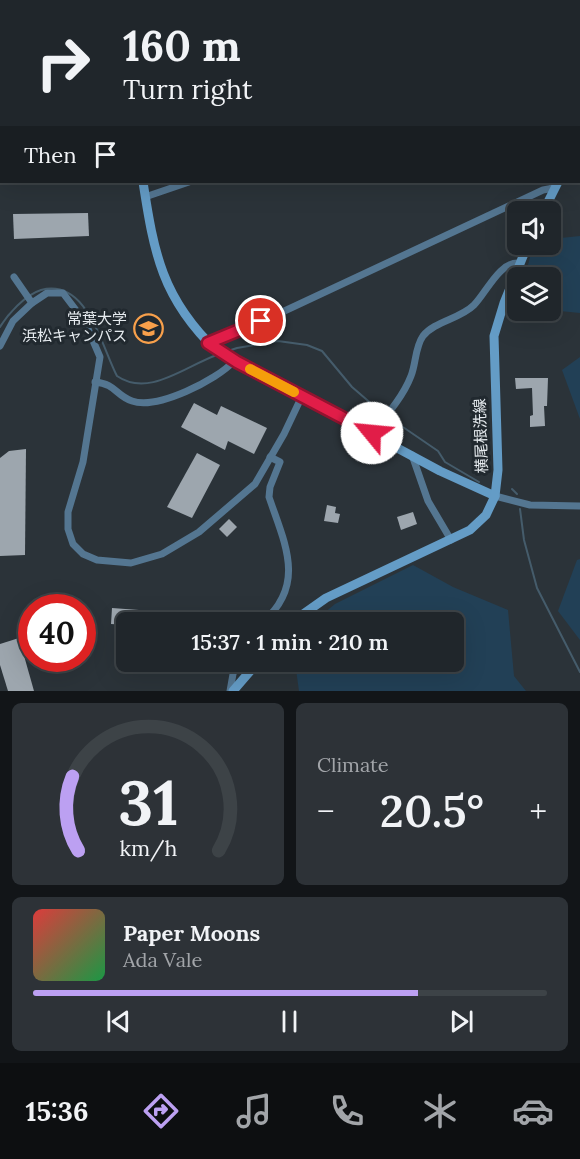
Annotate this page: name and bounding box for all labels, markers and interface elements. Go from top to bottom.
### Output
text: 160 m [123,19,241,73]
icon: right [24,24,102,102]
text: Turn right [123,72,252,106]
icon: arrive [89,138,122,171]
text: Then [24,141,77,169]
map controls [507,201,561,321]
button: sound [507,201,561,255]
button: layers [507,267,561,321]
pin [235,295,286,346]
icon: arrive [244,304,277,337]
place label: 常葉大学 浜松キャンパス [22,309,127,345]
school or university icon: 常葉大学 浜松キャンパス [132,312,164,344]
street label: 横尾根洗線 [470,398,491,474]
position arrow [340,401,404,465]
speed limit sign: 40 [18,594,96,672]
text: 15:37 · 1 min · 210 m [191,628,389,656]
text: Climate [317,752,389,777]
text: 31 [118,762,178,842]
text: 20.5° [380,782,484,839]
text: − [317,790,335,832]
text: + [530,790,547,832]
text: km/h [119,834,177,862]
text: Paper Moons [123,919,260,947]
text: Ada Vale [123,947,202,972]
icon: previous [102,1005,135,1038]
icon: pause [273,1005,306,1038]
icon: next [445,1005,478,1038]
icon: directions [140,1090,182,1132]
icon: music [233,1090,275,1132]
icon: phone [326,1090,368,1132]
icon: climate [419,1090,461,1132]
icon: car [512,1090,554,1132]
text: 15:36 [26,1094,89,1128]

